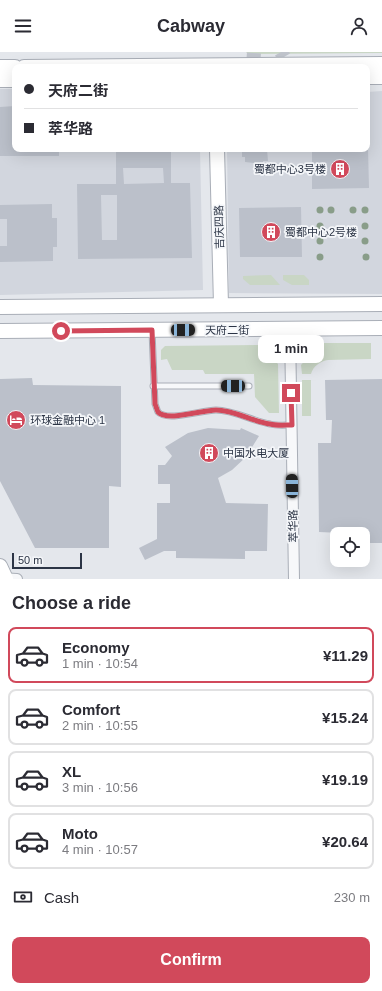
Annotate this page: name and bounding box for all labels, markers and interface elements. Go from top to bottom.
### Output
icon: menu [12,15,34,37]
icon: person [348,15,370,37]
text: Cabway [157,16,225,36]
text: 天府二街 [48,82,108,99]
text: 萃华路 [48,120,93,137]
building icon: 蜀都中心3号楼 [329,158,351,180]
place label: 蜀都中心3号楼 [254,163,326,175]
street label: 吉庆四路 [213,205,225,249]
building icon: 蜀都中心2号楼 [260,221,282,243]
place label: 蜀都中心2号楼 [285,226,357,238]
route start [52,322,70,340]
car [171,324,195,336]
street label: 天府二街 [205,324,249,336]
callout: 1 min [258,335,324,363]
text: 1 min [274,341,308,356]
car [221,380,245,392]
route end [282,384,300,402]
hotel icon: 环球金融中心 1 [5,409,27,431]
place label: 环球金融中心 1 [30,414,105,426]
building icon: 中国水电大厦 [198,442,220,464]
place label: 中国水电大厦 [223,447,289,459]
car [286,474,298,498]
street label: 萃华路 [287,509,299,543]
map controls [330,527,370,567]
button: locate [330,527,370,567]
scale bar [12,551,82,570]
text: 50 m [18,554,42,566]
text: Choose a ride [12,593,131,613]
icon: car [14,637,50,673]
text: Economy [62,639,130,656]
text: ¥11.29 [323,647,368,664]
text: 1 min · 10:54 [62,656,138,671]
icon: car [14,699,50,735]
text: Comfort [62,701,120,718]
text: ¥15.24 [322,709,368,726]
text: 2 min · 10:55 [62,718,138,733]
icon: car [14,761,50,797]
text: XL [62,763,81,780]
text: ¥19.19 [322,771,368,788]
text: 3 min · 10:56 [62,780,138,795]
icon: car [14,823,50,859]
text: Moto [62,825,98,842]
text: ¥20.64 [322,833,368,850]
text: 4 min · 10:57 [62,842,138,857]
icon: cash [12,886,34,908]
text: Cash [44,889,79,906]
text: 230 m [334,890,370,905]
button: Confirm [12,937,370,983]

